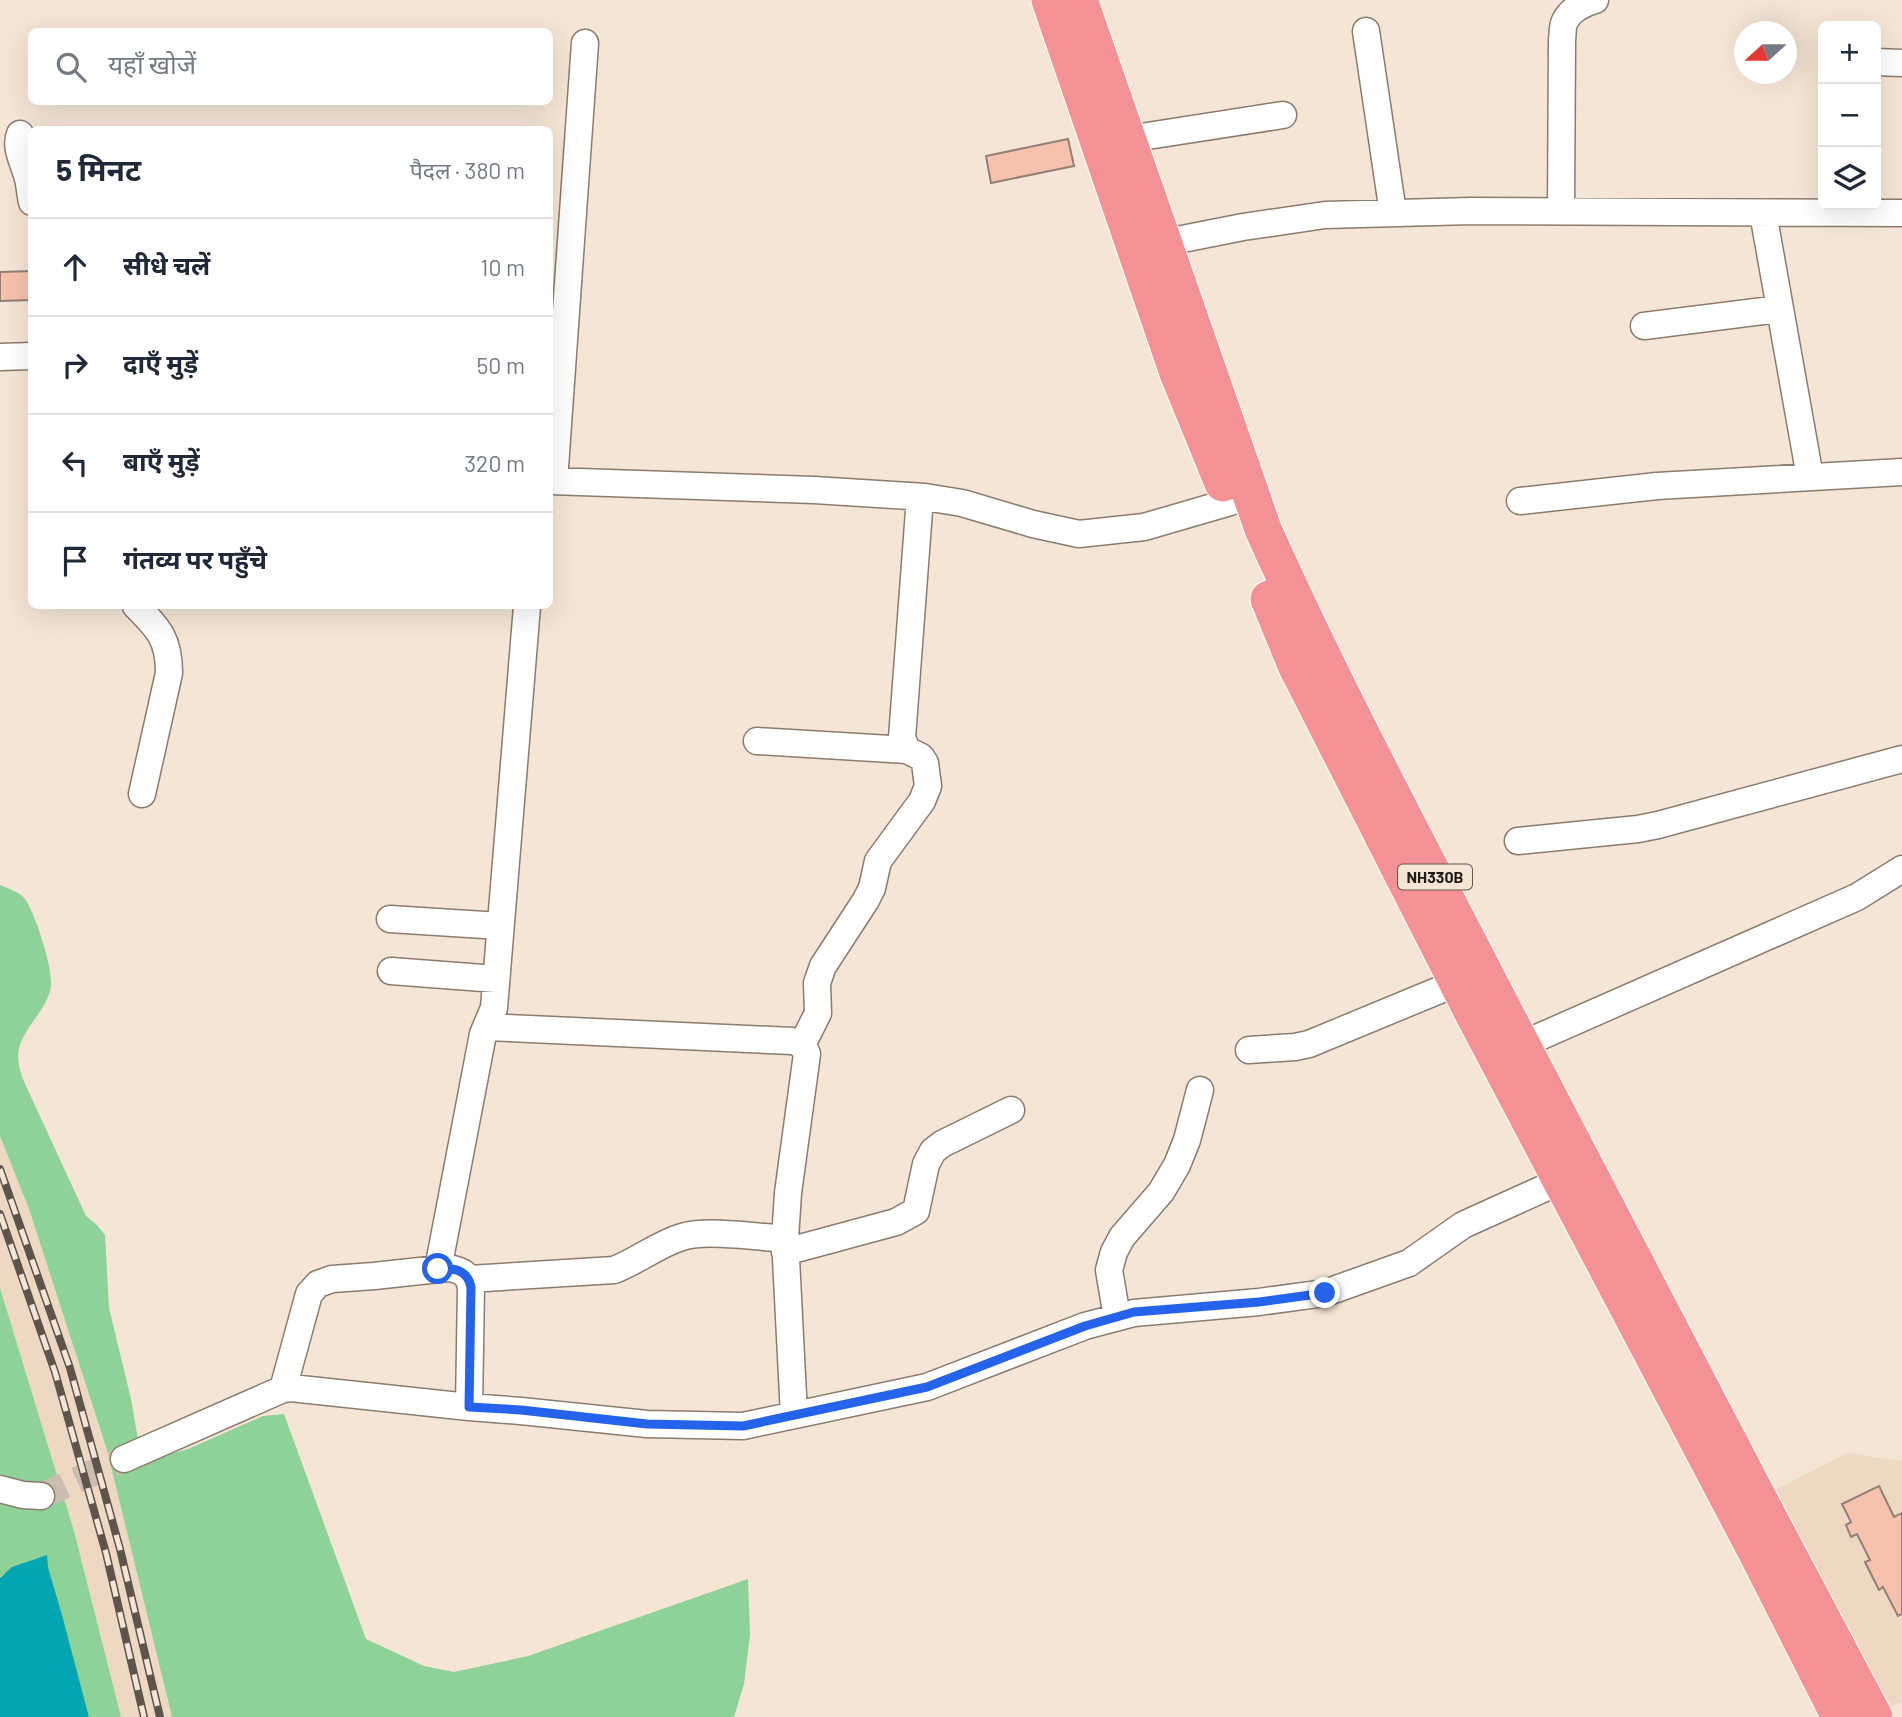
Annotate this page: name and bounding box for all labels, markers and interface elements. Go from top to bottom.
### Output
north arrow [1734,21,1797,84]
map controls [1818,21,1881,210]
button: + [1818,21,1881,84]
search box [28,28,553,105]
icon: search [52,48,90,86]
text: यहाँ खोजें [108,48,196,79]
button: − [1818,84,1881,147]
button: layers [1818,147,1881,210]
text: 5 मिनट [56,151,141,187]
text: पैदल · 380 m [410,156,525,184]
icon: ahead [56,248,94,286]
text: सीधे चलें [123,249,210,280]
text: 10 m [480,253,525,281]
icon: right [56,346,94,384]
text: दाएँ मुड़ें [123,347,198,378]
text: 50 m [477,351,525,379]
icon: left [56,444,94,482]
text: बाएँ मुड़ें [123,445,200,476]
text: 320 m [464,449,525,477]
icon: arrive [56,542,94,580]
text: गंतव्य पर पहुँचे [123,543,267,574]
road number: NH330B [1398,864,1472,890]
route start [422,1253,453,1284]
route end [1309,1277,1340,1308]

